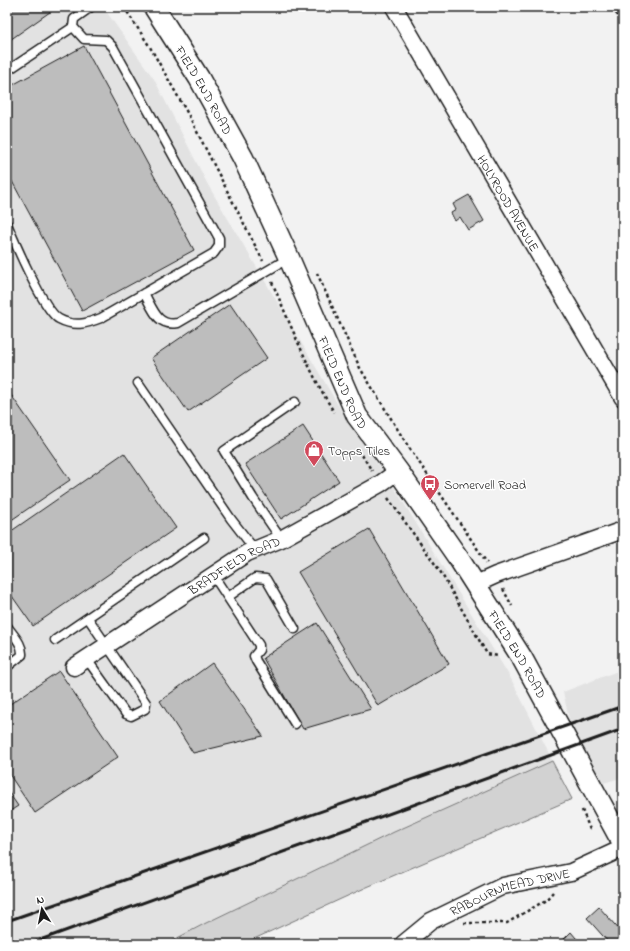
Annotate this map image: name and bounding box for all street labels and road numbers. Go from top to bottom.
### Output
street label: FIELD END ROAD [169,42,236,138]
street label: HOLYROOD AVENUE [472,152,543,256]
street label: FIELD END ROAD [312,333,371,433]
street label: BRADFIELD ROAD [184,532,283,601]
street label: FIELD END ROAD [482,606,550,702]
street label: RABOURNMEAD DRIVE [447,864,572,921]

